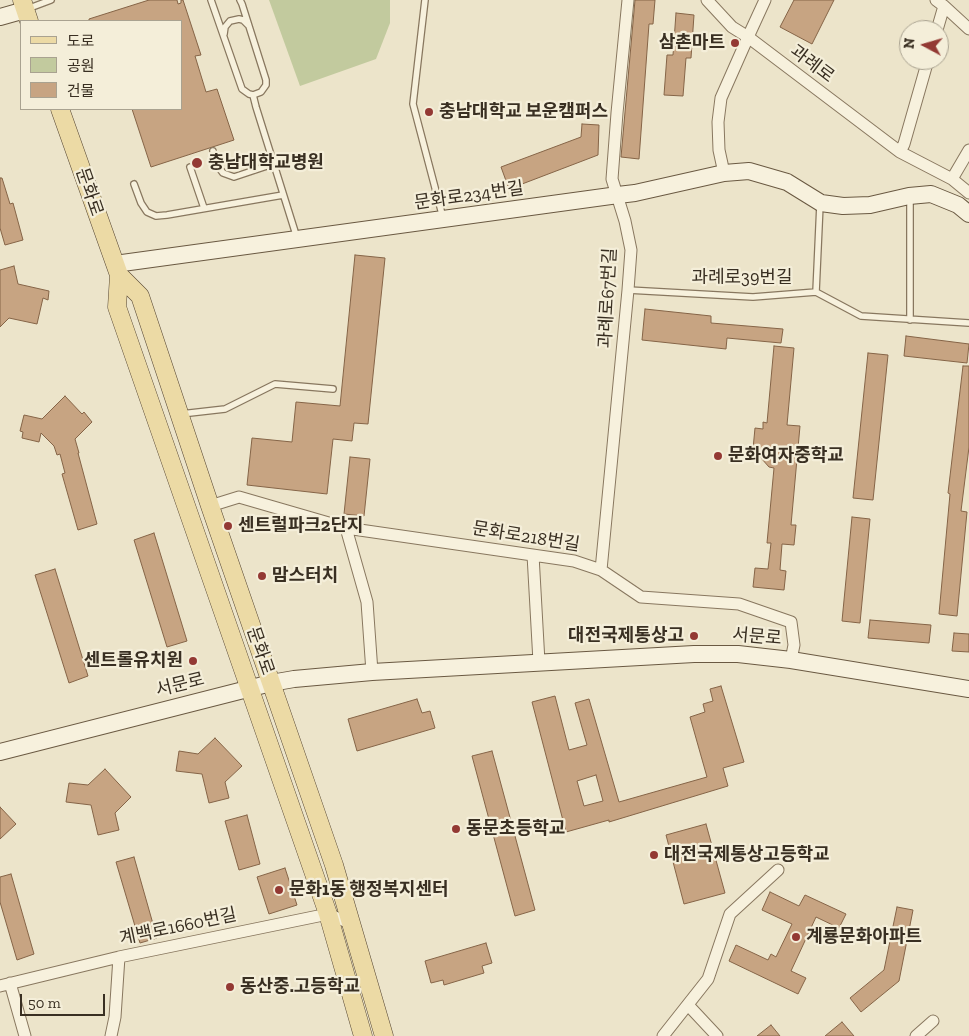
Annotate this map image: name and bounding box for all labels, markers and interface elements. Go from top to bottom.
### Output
legend [20,20,182,110]
north arrow [899,20,949,70]
text: 도로 [67,32,95,50]
place label: 삼촌마트 [659,32,725,54]
marker: 삼촌마트 [729,37,741,49]
text: N [901,37,919,50]
street label: 과례로 [786,40,838,88]
text: 공원 [67,57,95,75]
text: 건물 [67,82,95,100]
place label: 충남대학교 보운캠퍼스 [439,101,608,123]
marker: 충남대학교 보운캠퍼스 [423,106,435,118]
place label: 충남대학교병원 [208,152,324,174]
marker: 충남대학교병원 [190,156,204,170]
street label: 문화로 [71,165,107,219]
street label: 문화로234번길 [413,178,525,214]
street label: 과례로67번길 [595,247,621,349]
street label: 과례로39번길 [691,267,793,289]
place label: 문화여자중학교 [728,445,844,467]
marker: 문화여자중학교 [712,450,724,462]
place label: 센트럴파크2단지 [238,515,364,537]
street label: 문화로218번길 [471,518,581,556]
marker: 센트럴파크2단지 [222,520,234,532]
place label: 맘스터치 [272,565,338,587]
marker: 맘스터치 [256,570,268,582]
street label: 문화로 [242,624,278,678]
street label: 서문로 [731,624,783,650]
place label: 대전국제통상고 [568,625,684,647]
marker: 대전국제통상고 [688,630,700,642]
place label: 센트롤유치원 [84,650,183,672]
marker: 센트롤유치원 [187,655,199,667]
street label: 서문로 [153,669,207,701]
place label: 동문초등학교 [466,818,565,840]
marker: 동문초등학교 [450,823,462,835]
place label: 대전국제통상고등학교 [664,844,830,866]
marker: 대전국제통상고등학교 [648,849,660,861]
place label: 문화1동 행정복지센터 [289,879,449,901]
marker: 문화1동 행정복지센터 [273,884,285,896]
street label: 계백로1660번길 [117,904,239,950]
place label: 계룡문화아파트 [806,926,922,948]
marker: 계룡문화아파트 [790,931,802,943]
place label: 동산중.고등학교 [240,976,360,998]
marker: 동산중.고등학교 [224,981,236,993]
scale bar [22,984,108,1016]
text: 50 m [28,994,61,1012]

